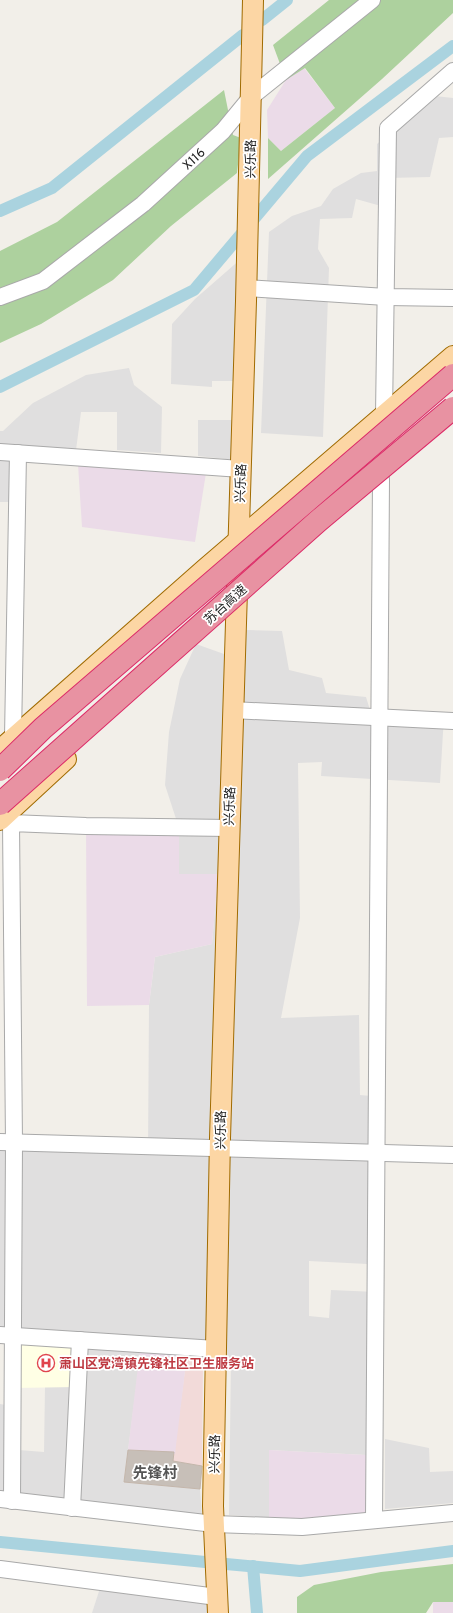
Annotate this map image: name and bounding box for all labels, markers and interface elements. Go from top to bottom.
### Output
street label: 兴乐路 [244,139,260,179]
street label: X116 [180,145,209,174]
street label: 兴乐路 [233,463,251,503]
street label: 苏台高速 [202,582,251,629]
street label: 兴乐路 [222,786,240,826]
street label: 兴乐路 [214,1110,230,1150]
hospital icon: 萧山区党湾镇先锋社区卫生服务站 [36,1353,56,1373]
place label: 萧山区党湾镇先锋社区卫生服务站 [59,1356,254,1373]
street label: 兴乐路 [208,1434,224,1474]
district label: 先锋村 [132,1464,178,1484]

